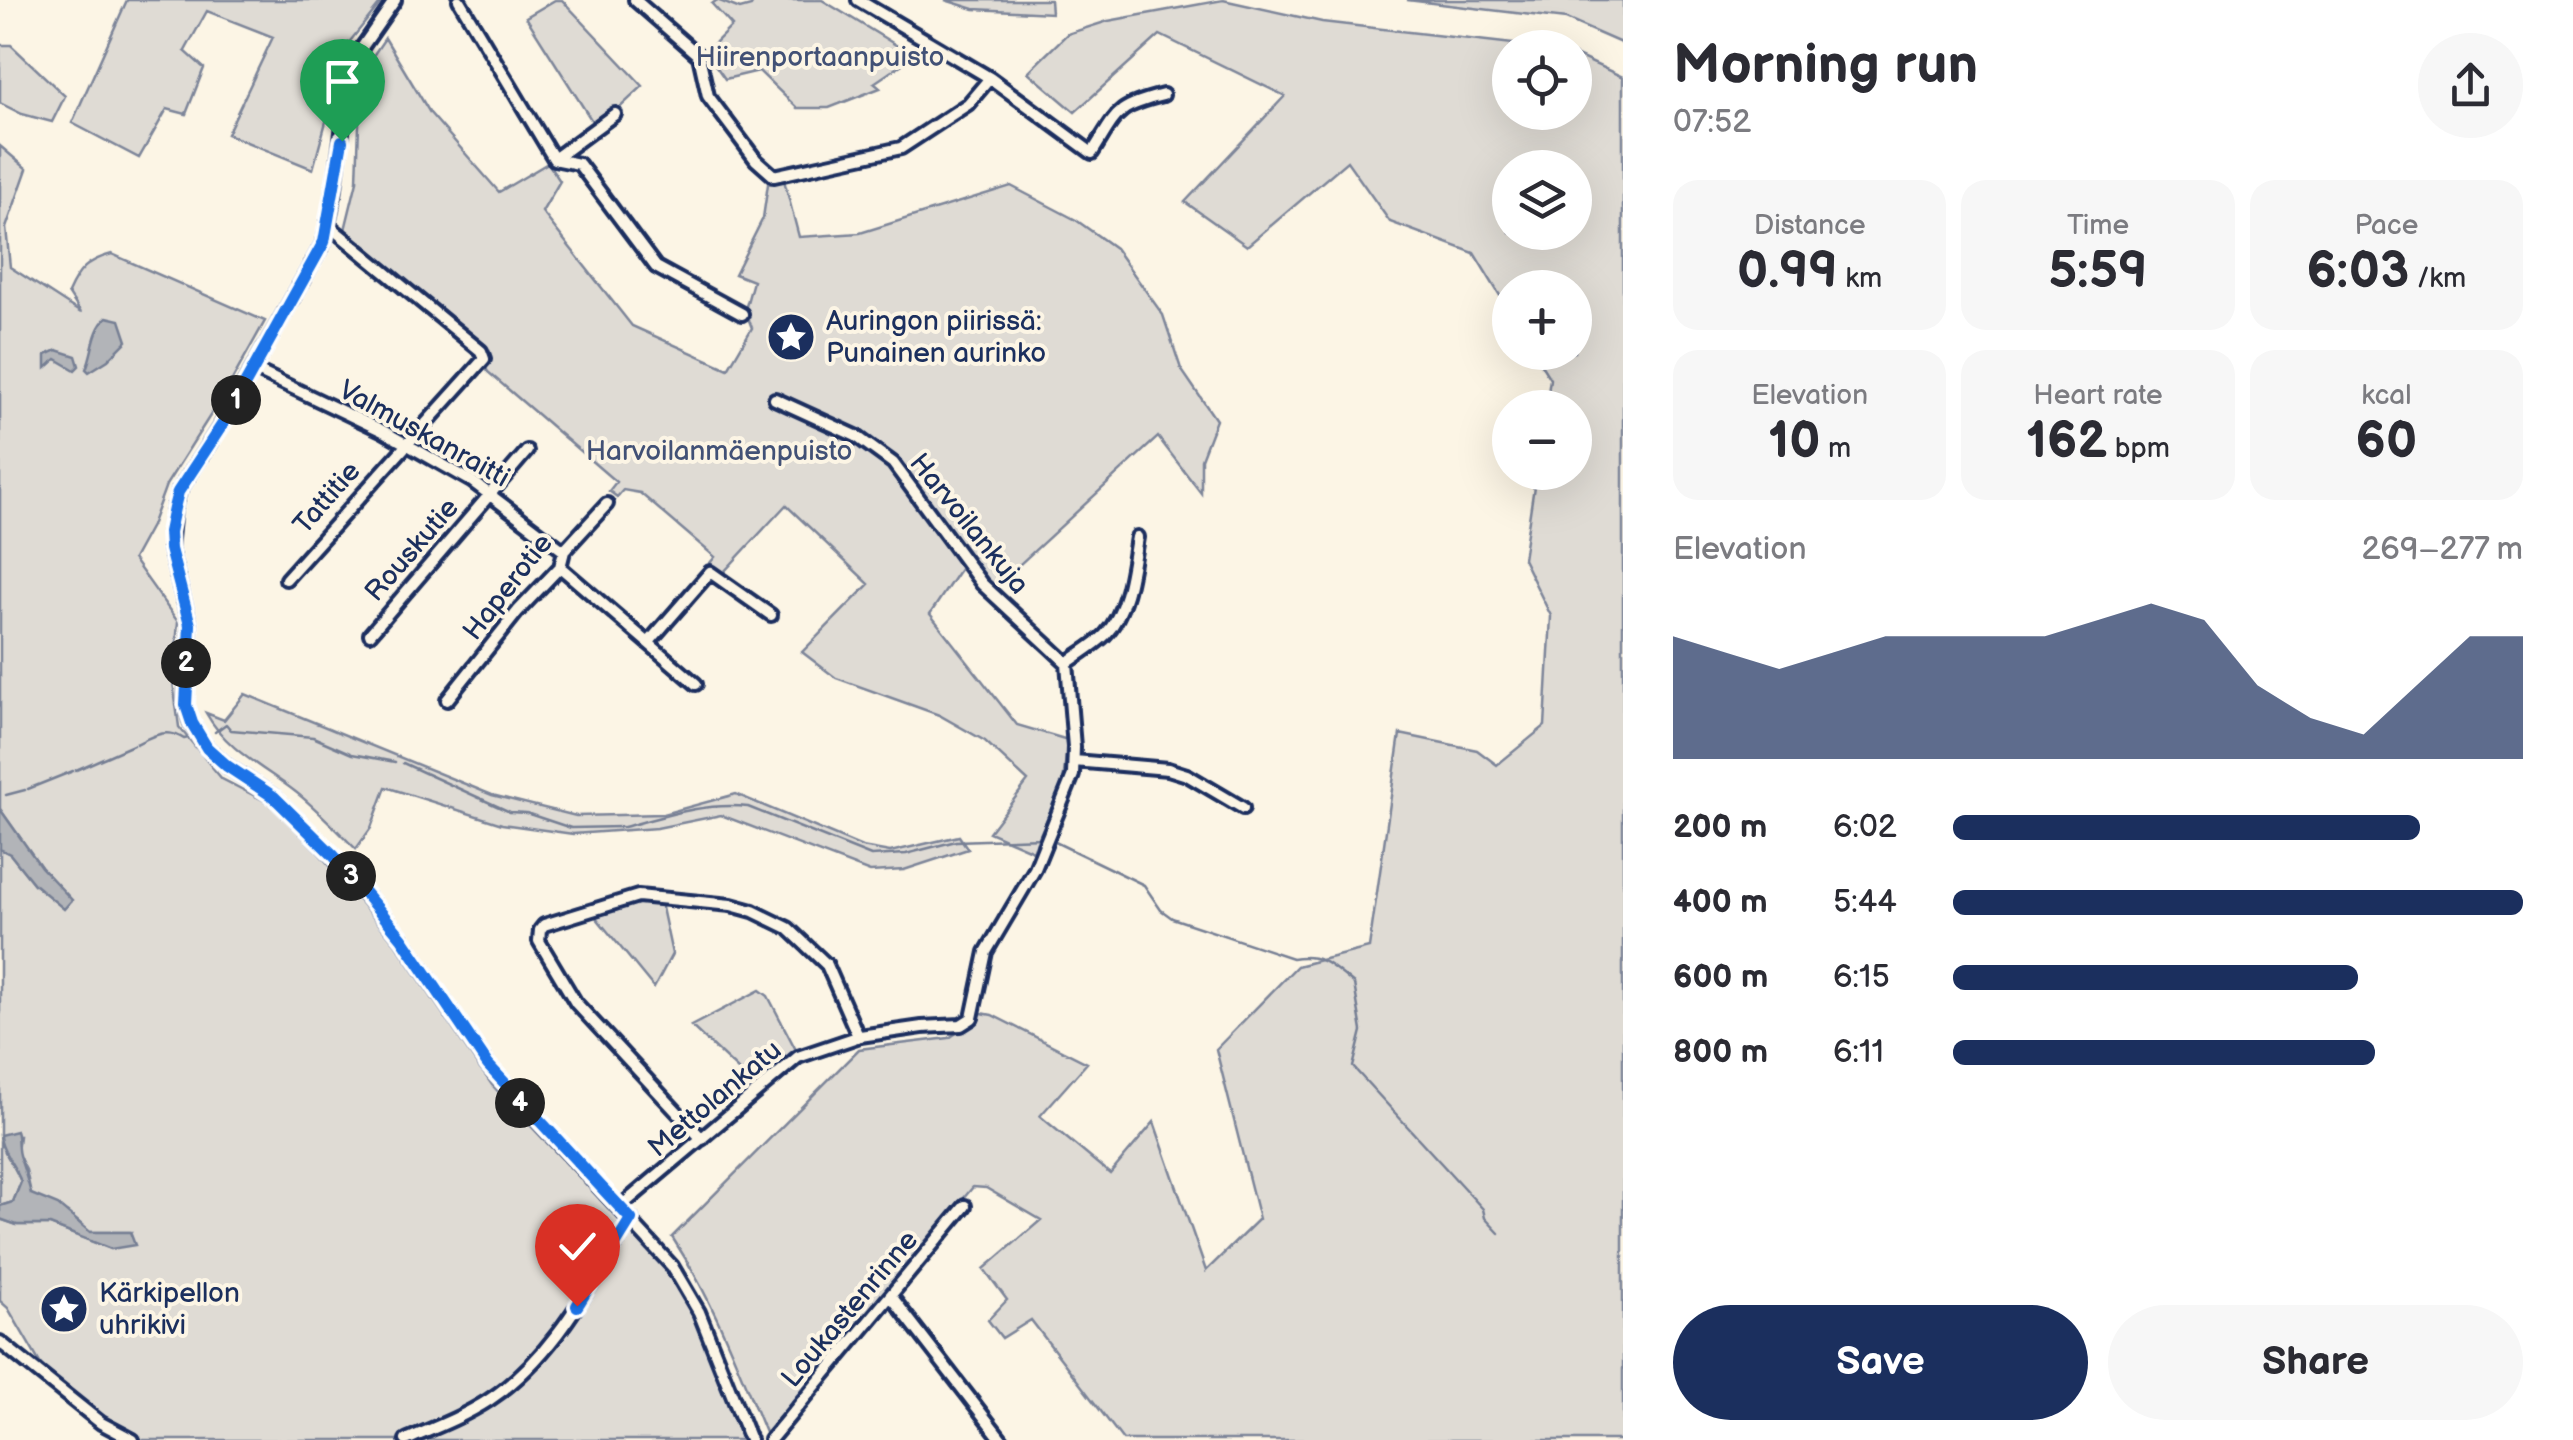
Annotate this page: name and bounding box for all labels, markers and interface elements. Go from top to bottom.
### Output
map controls [1492,30,1592,490]
button: locate [1492,30,1592,130]
text: Morning run [1673,32,1978,99]
button: share [2418,33,2523,138]
pin [300,39,385,142]
park label: Hiirenportaanpuisto [696,41,944,74]
icon: arrive [315,54,370,109]
text: 07:52 [1673,103,1751,142]
button: layers [1492,150,1592,250]
text: Distance [1754,209,1866,242]
text: Time [2067,209,2129,242]
text: Pace [2354,209,2418,242]
text: 0.99 [1737,242,1838,302]
text: 5:59 [2048,242,2147,302]
text: 6:03 [2306,242,2409,302]
text: km [1838,262,1882,295]
text: /km [2409,262,2466,295]
button: + [1492,270,1592,370]
place label: Auringon piirissä: Punainen aurinko [826,305,1046,370]
place icon: Auringon piirissä: Punainen aurinko [765,311,817,363]
street label: Valmuskanraitti [333,373,515,495]
pin: 1 [211,375,261,425]
text: Elevation [1751,379,1868,412]
text: Heart rate [2033,379,2163,412]
text: kcal [2361,379,2411,412]
text: 1 [230,383,242,416]
button: − [1492,390,1592,490]
text: 10 [1768,412,1820,472]
text: 162 [2026,412,2107,472]
text: 60 [2356,412,2417,472]
text: m [1820,432,1851,465]
text: bpm [2107,432,2170,465]
park label: Harvoilanmäenpuisto [586,435,852,468]
street label: Harvoilankuja [902,447,1036,601]
street label: Tattitie [287,455,367,541]
street label: Rouskutie [358,492,466,608]
street label: Haperotie [456,527,560,647]
text: Elevation [1673,530,1806,569]
text: 269–277 m [2361,530,2523,569]
pin: 2 [161,638,211,688]
text: 2 [178,646,194,679]
text: 200 m [1673,808,1767,847]
text: 6:02 [1833,808,1897,847]
pin: 3 [326,851,376,901]
text: 3 [343,859,359,892]
text: 400 m [1673,883,1768,922]
text: 5:44 [1833,883,1897,922]
text: 600 m [1673,958,1768,997]
text: 6:15 [1833,958,1890,997]
text: 800 m [1673,1033,1768,1072]
text: 6:11 [1833,1033,1884,1072]
street label: Mettolankatu [642,1034,788,1164]
pin: 4 [495,1078,545,1128]
text: 4 [512,1086,528,1119]
pin [535,1204,620,1307]
icon: check [550,1219,605,1274]
street label: Loukastenrinne [775,1224,925,1394]
place label: Kärkipellon uhrikivi [99,1277,240,1342]
place icon: Kärkipellon uhrikivi [38,1283,90,1335]
button: Save [1673,1305,2088,1420]
button: Share [2108,1305,2523,1420]

